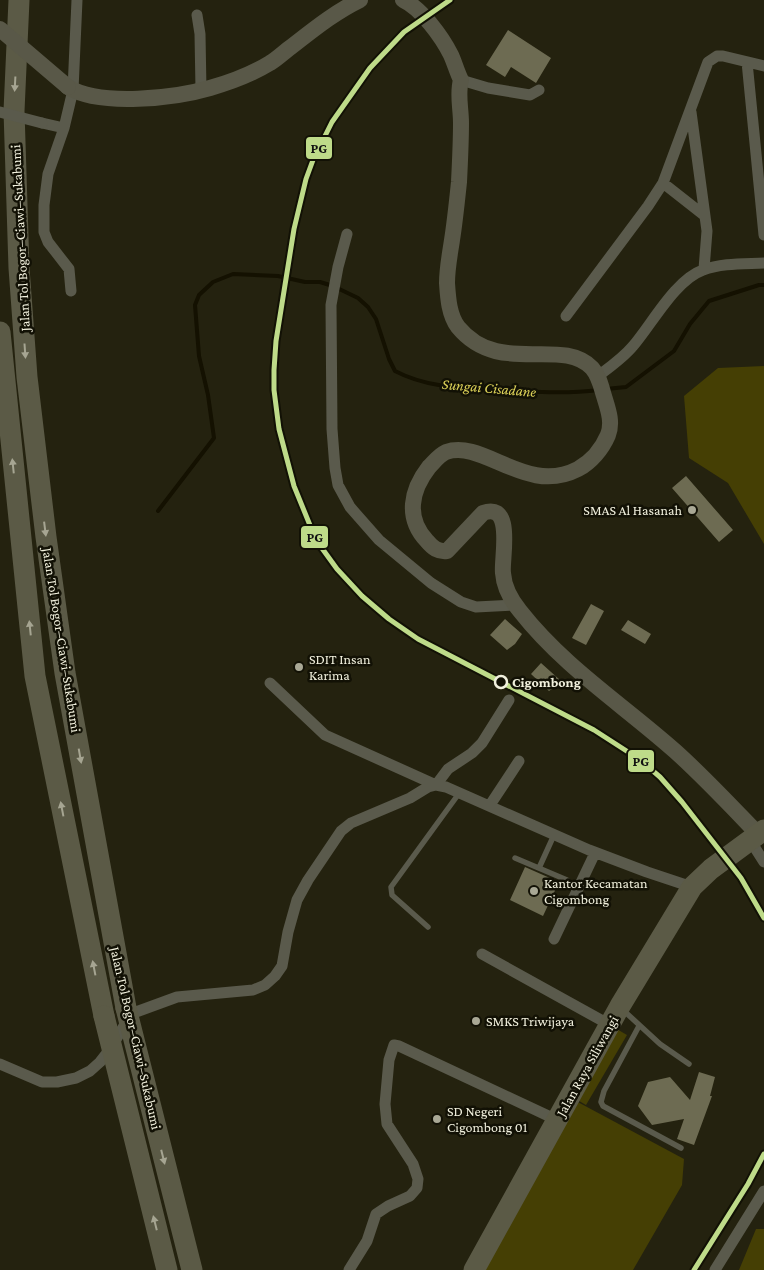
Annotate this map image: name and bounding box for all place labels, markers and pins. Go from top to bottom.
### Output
place label: SMAS Al Hasanah [583,502,682,518]
marker: SMAS Al Hasanah [686,504,698,516]
place label: SDIT Insan Karima [309,651,371,683]
marker: SDIT Insan Karima [293,661,305,673]
place label: Cigombong [512,674,581,690]
marker: Cigombong [494,675,508,689]
place label: Kantor Kecamatan Cigombong [544,875,648,907]
marker: Kantor Kecamatan Cigombong [528,885,540,897]
place label: SMKS Triwijaya [486,1013,575,1030]
marker: SMKS Triwijaya [470,1015,482,1027]
place label: SD Negeri Cigombong 01 [447,1103,528,1135]
marker: SD Negeri Cigombong 01 [431,1113,443,1125]

